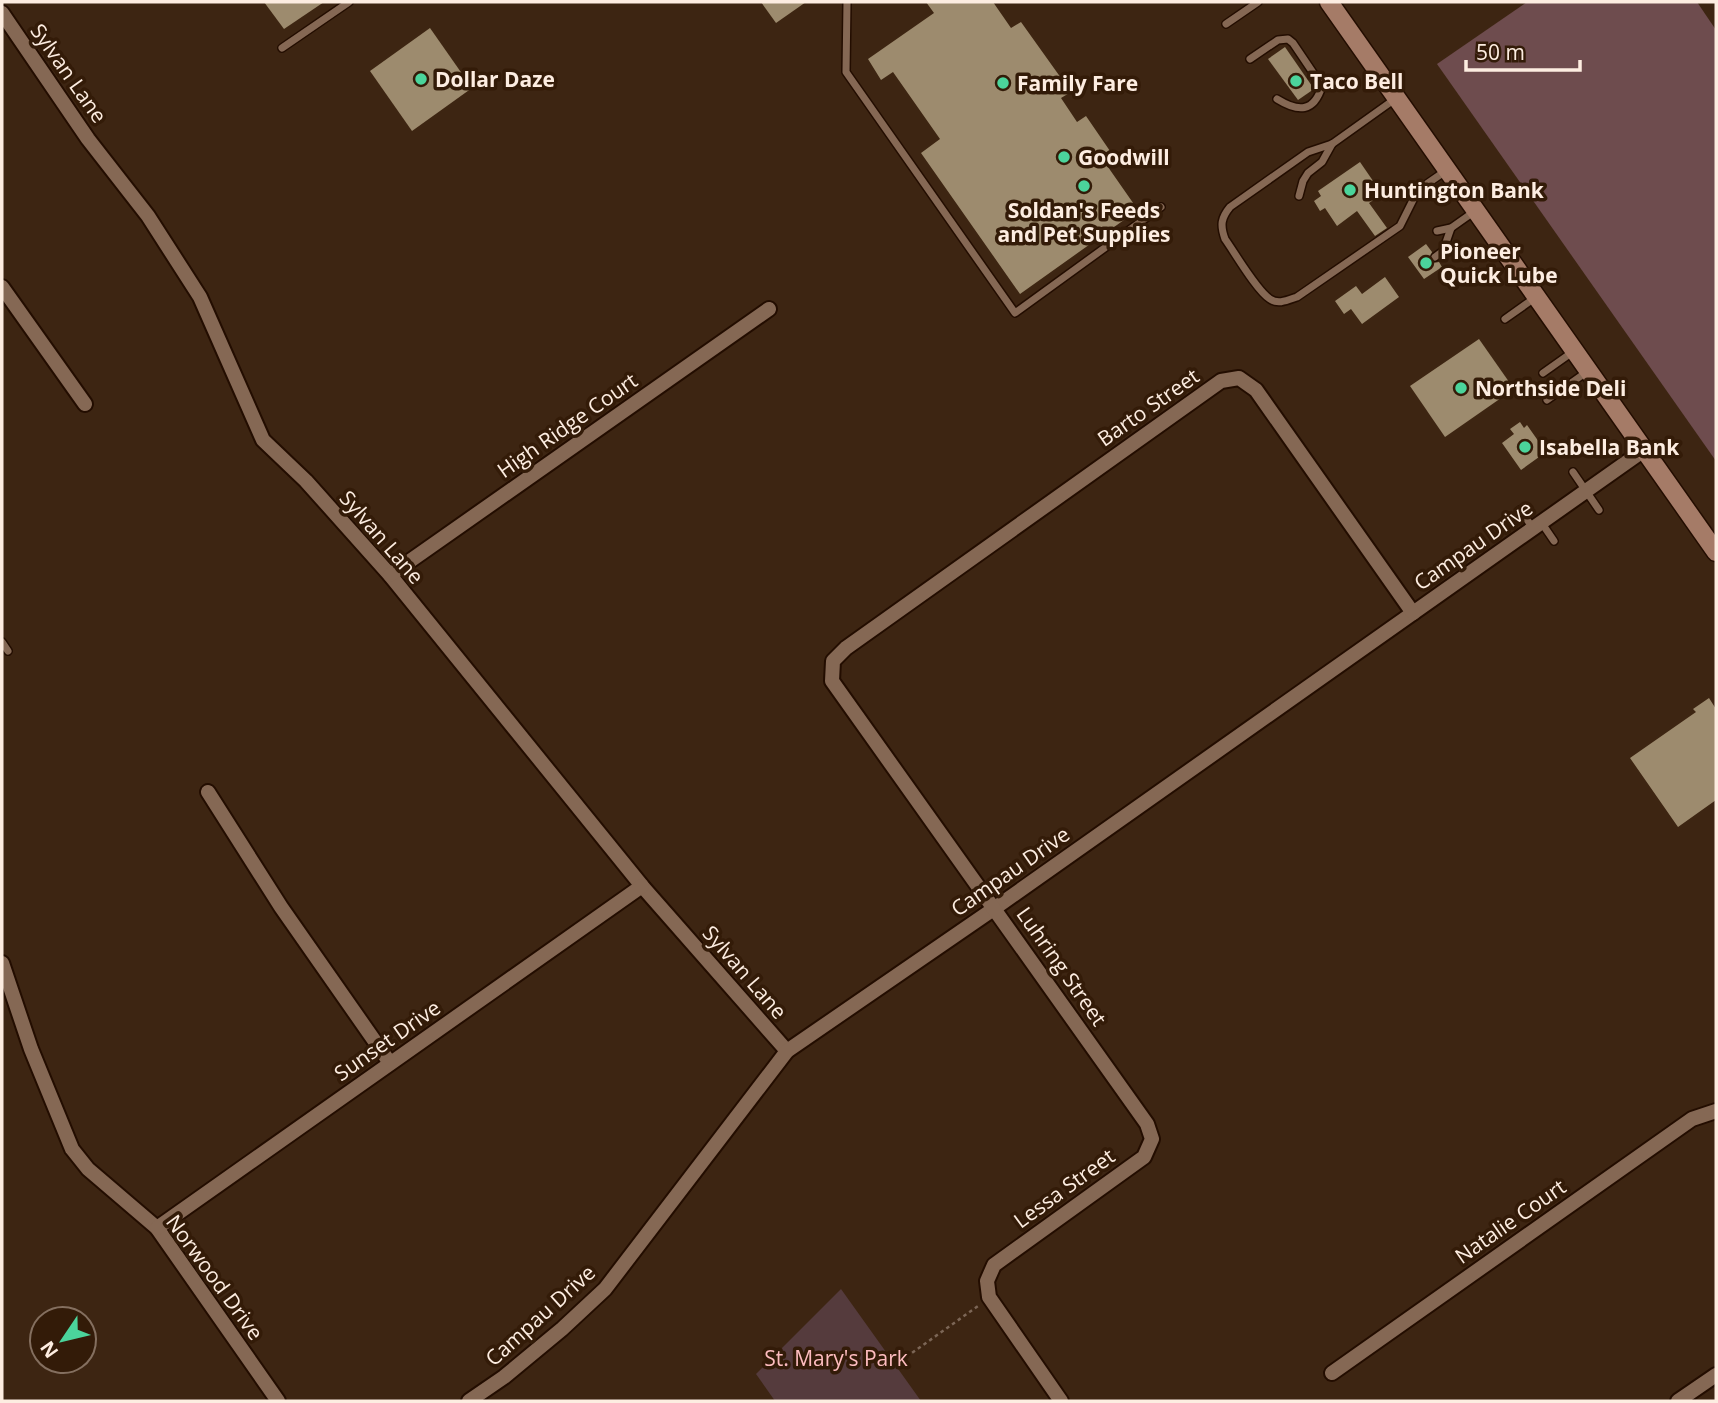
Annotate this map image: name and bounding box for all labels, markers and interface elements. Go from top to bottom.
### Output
street label: Sylvan Lane [25,18,113,128]
scale bar [1466,28,1580,72]
text: 50 m [1476,38,1525,66]
place label: Dollar Daze [435,65,555,93]
place label: Taco Bell [1310,67,1403,95]
place label: Family Fare [1017,69,1138,97]
marker: Dollar Daze [413,71,429,87]
marker: Taco Bell [1288,73,1304,89]
marker: Family Fare [995,75,1011,91]
place label: Goodwill [1078,143,1170,171]
marker: Goodwill [1056,149,1072,165]
place label: Huntington Bank [1364,176,1545,204]
marker: Soldan's Feeds and Pet Supplies [1076,178,1092,194]
marker: Huntington Bank [1342,182,1358,198]
place label: Soldan's Feeds and Pet Supplies [997,196,1171,248]
place label: Pioneer Quick Lube [1440,237,1558,289]
marker: Pioneer Quick Lube [1418,255,1434,271]
street label: Barto Street [1092,362,1204,452]
street label: High Ridge Court [491,366,643,484]
place label: Northside Deli [1475,374,1626,402]
marker: Northside Deli [1453,380,1469,396]
place label: Isabella Bank [1539,433,1680,461]
marker: Isabella Bank [1517,439,1533,455]
street label: Sylvan Lane [334,484,430,590]
street label: Campau Drive [1408,494,1538,596]
street label: Campau Drive [945,820,1075,922]
street label: Luhring Street [1011,901,1113,1031]
street label: Sylvan Lane [697,919,793,1025]
street label: Sunset Drive [328,993,446,1087]
street label: Lessa Street [1008,1142,1120,1234]
street label: Natalie Court [1449,1172,1571,1270]
street label: Norwood Drive [160,1209,270,1345]
street label: Campau Drive [479,1258,601,1372]
north arrow [28,1305,98,1375]
text: N [34,1336,64,1364]
park label: St. Mary's Park [764,1344,908,1372]

